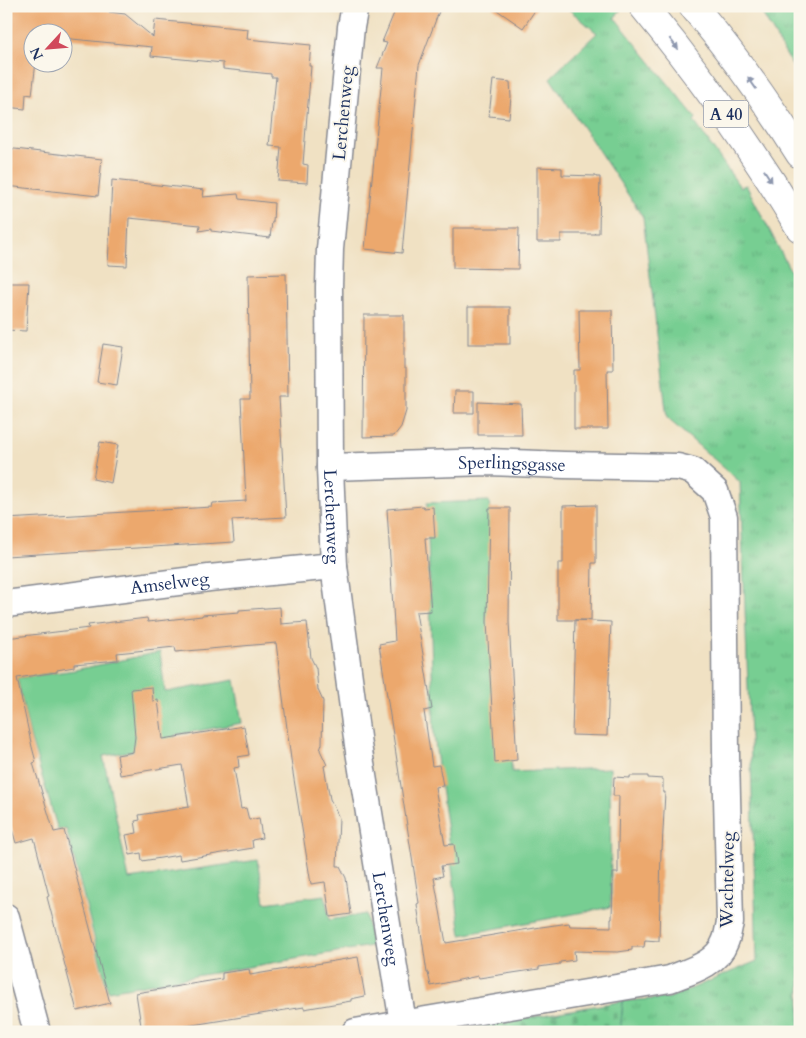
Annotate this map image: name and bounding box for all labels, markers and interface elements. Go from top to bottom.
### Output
north arrow [22,22,72,72]
one-way arrow [669,37,679,51]
text: N [26,44,48,63]
street label: Lerchenweg [327,64,360,161]
one-way arrow [747,76,757,90]
road number: A 40 [704,100,748,128]
one-way arrow [764,170,773,183]
street label: Sperlingsgasse [458,450,566,478]
street label: Lerchenweg [317,469,346,565]
street label: Amselweg [129,566,212,601]
street label: Wachtelweg [714,830,741,930]
street label: Lerchenweg [366,870,406,968]

